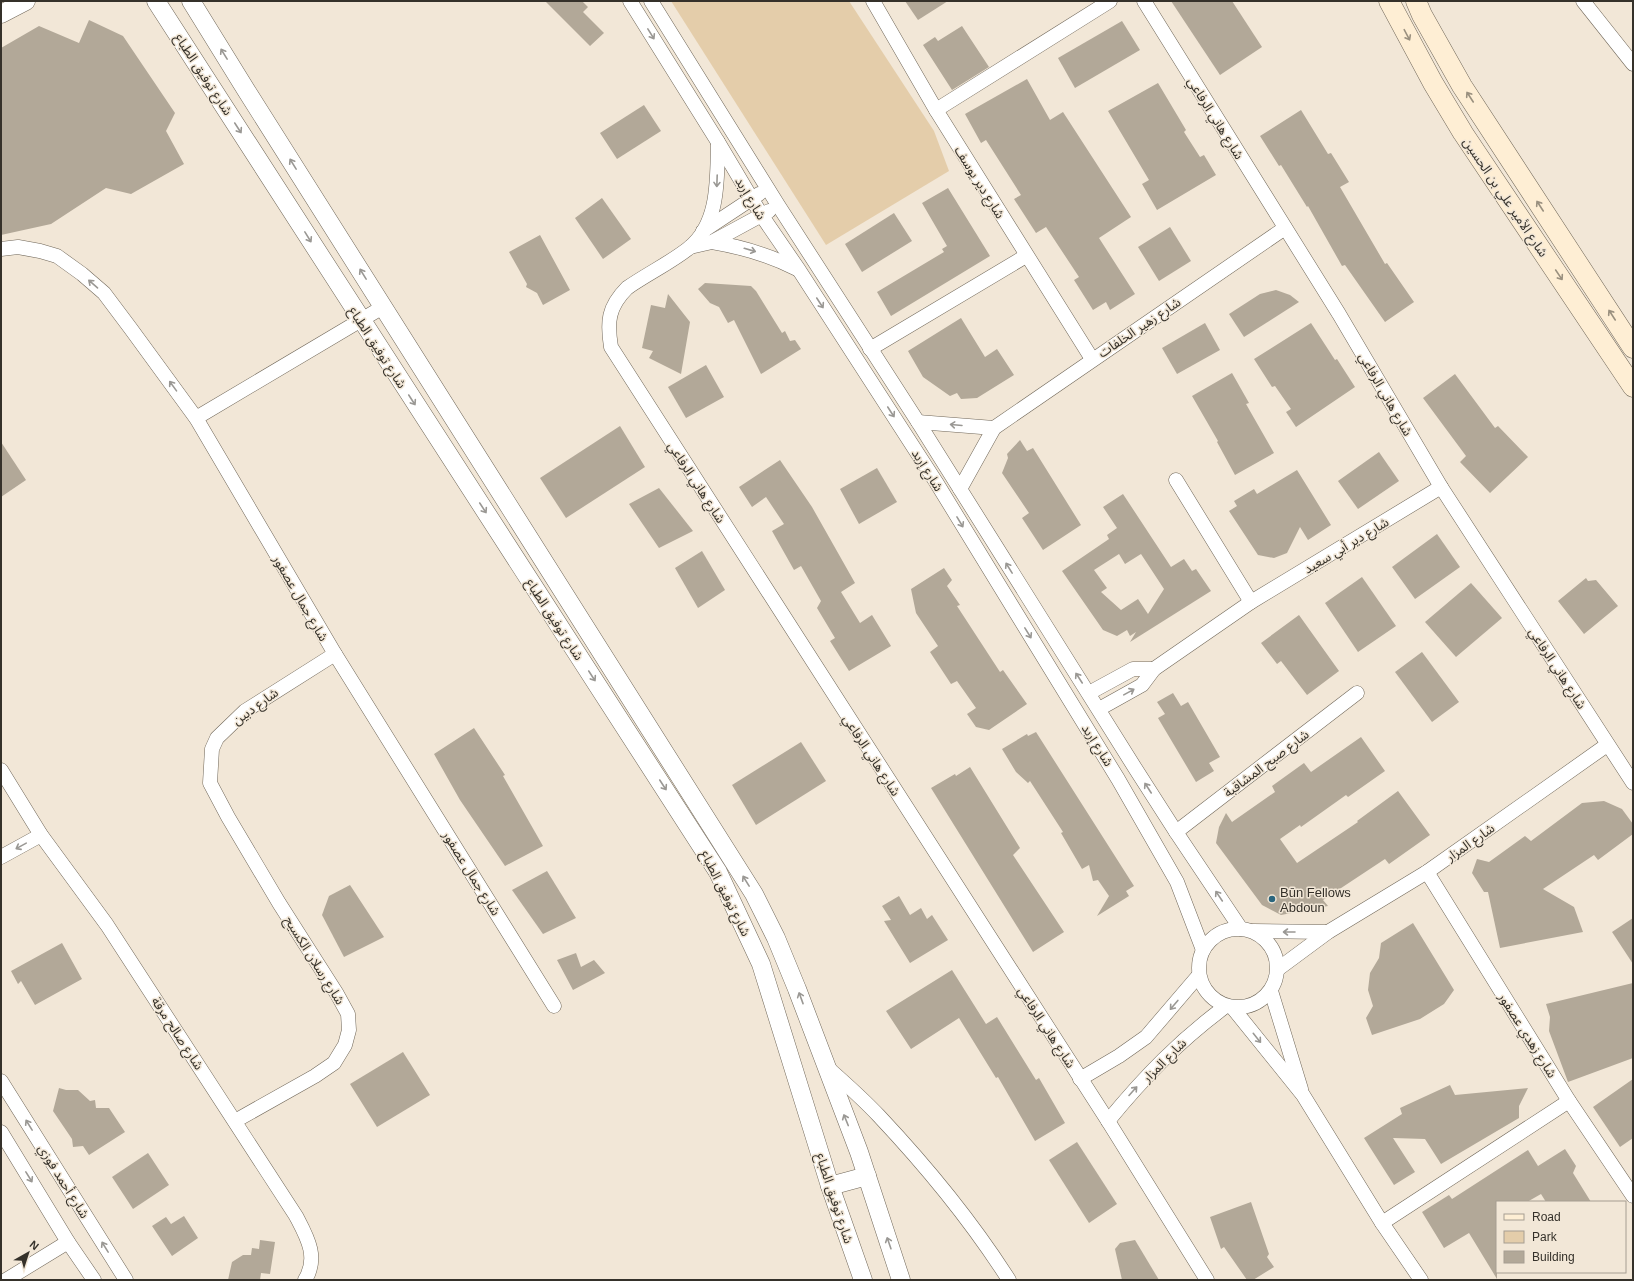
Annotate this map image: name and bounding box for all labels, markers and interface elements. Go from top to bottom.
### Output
one-way arrow [647,28,655,39]
one-way arrow [1404,29,1411,41]
street label: شارع توفيق الطباع [169,31,236,120]
one-way arrow [219,48,227,60]
street label: شارع هاني الرفاعي [1182,75,1247,164]
one-way arrow [1466,92,1474,103]
one-way arrow [235,122,243,134]
street label: شارع الأمير علي بن الحسين [1458,135,1551,261]
street label: شارع دير يوسف [949,143,1008,223]
one-way arrow [289,159,297,170]
one-way arrow [713,174,721,187]
street label: شارع إربد [730,174,769,224]
one-way arrow [1536,200,1544,212]
one-way arrow [304,231,312,242]
one-way arrow [743,247,756,254]
one-way arrow [358,268,366,280]
one-way arrow [1555,269,1563,280]
one-way arrow [88,279,99,288]
street label: شارع زهير الخلفات [1095,294,1185,363]
one-way arrow [816,297,825,308]
street label: شارع توفيق الطباع [343,304,410,393]
one-way arrow [1607,309,1615,321]
street label: شارع هاني الرفاعي [1353,350,1416,440]
one-way arrow [169,381,177,392]
one-way arrow [408,394,416,405]
one-way arrow [887,406,895,417]
one-way arrow [950,421,963,428]
street label: شارع هاني الرفاعي [662,439,728,527]
street label: شارع إربد [906,446,946,496]
one-way arrow [479,503,487,514]
street label: شارع دير أبي سعيد [1301,514,1393,579]
one-way arrow [957,516,965,528]
street label: شارع جمال عصفور [267,552,331,645]
one-way arrow [1005,563,1013,574]
street label: شارع توفيق الطباع [520,576,587,665]
street label: شارع هاني الرفاعي [1523,625,1589,713]
one-way arrow [1024,627,1032,638]
one-way arrow [588,670,596,681]
one-way arrow [1075,673,1083,684]
street label: شارع دبين [229,685,283,730]
one-way arrow [1123,688,1135,696]
street label: شارع هاني الرفاعي [837,712,903,800]
street label: شارع إربد [1076,721,1116,771]
street label: شارع صبح المشاقبة [1221,727,1314,803]
one-way arrow [659,779,667,791]
one-way arrow [1143,782,1151,794]
street label: شارع المزار [1442,820,1499,868]
street label: شارع جمال عصفور [436,827,504,920]
one-way arrow [15,842,27,850]
street label: شارع توفيق الطباع [695,848,754,940]
one-way arrow [742,876,750,887]
place label: Būn Fellows Abdoun [1280,885,1351,915]
one-way arrow [1215,891,1224,902]
marker: Būn Fellows Abdoun [1267,894,1277,904]
street label: شارع رسلان الكسيح [279,913,348,1009]
one-way arrow [1283,928,1296,936]
street label: شارع هاني الرفاعي [1012,984,1078,1072]
street label: شارع زهدي عصفور [1492,989,1560,1082]
one-way arrow [796,993,804,1005]
street label: شارع صالح مرقة [146,994,207,1074]
one-way arrow [1170,999,1179,1010]
one-way arrow [1252,1032,1261,1043]
street label: شارع المزار [1139,1035,1191,1088]
one-way arrow [1128,1086,1138,1096]
one-way arrow [842,1115,850,1127]
one-way arrow [24,1119,32,1131]
street label: شارع أحمد فوزي [32,1141,93,1223]
street label: شارع توفيق الطباع [810,1151,856,1246]
one-way arrow [25,1171,33,1183]
legend [1496,1201,1626,1273]
text: Road [1532,1210,1561,1224]
text: Park [1532,1230,1558,1244]
north arrow [8,1233,48,1273]
one-way arrow [884,1237,892,1249]
text: N [27,1238,41,1252]
one-way arrow [101,1241,109,1253]
text: Building [1532,1250,1575,1264]

